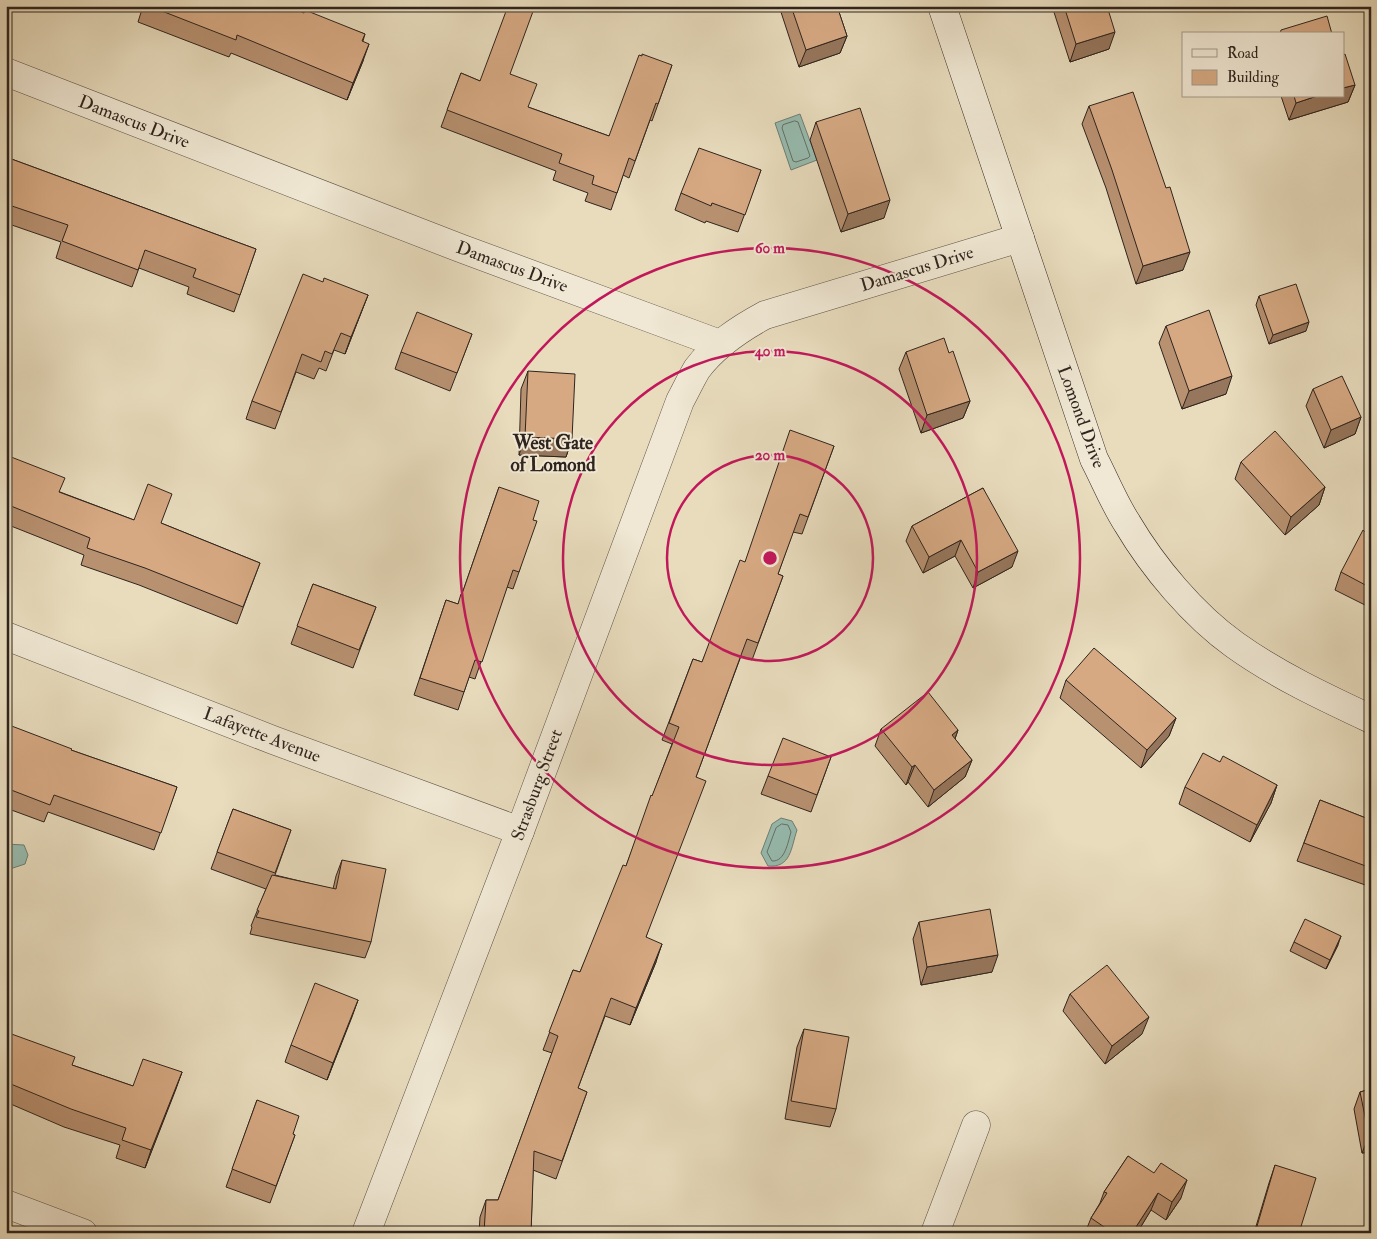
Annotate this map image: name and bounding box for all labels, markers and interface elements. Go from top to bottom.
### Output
legend [1182,32,1344,98]
text: Road [1227,44,1259,63]
text: Building [1227,68,1279,87]
street label: Damascus Drive [75,90,193,154]
street label: Damascus Drive [453,236,572,298]
text: 60 m [755,239,785,258]
street label: Damascus Drive [858,241,977,297]
text: 40 m [754,342,786,361]
street label: Lomond Drive [1052,363,1110,472]
district label: West Gate of Lomond [510,431,596,477]
text: 20 m [755,446,785,465]
centre of rings [761,549,779,567]
street label: Lafayette Avenue [200,702,324,768]
street label: Strasburg Street [506,726,568,844]

